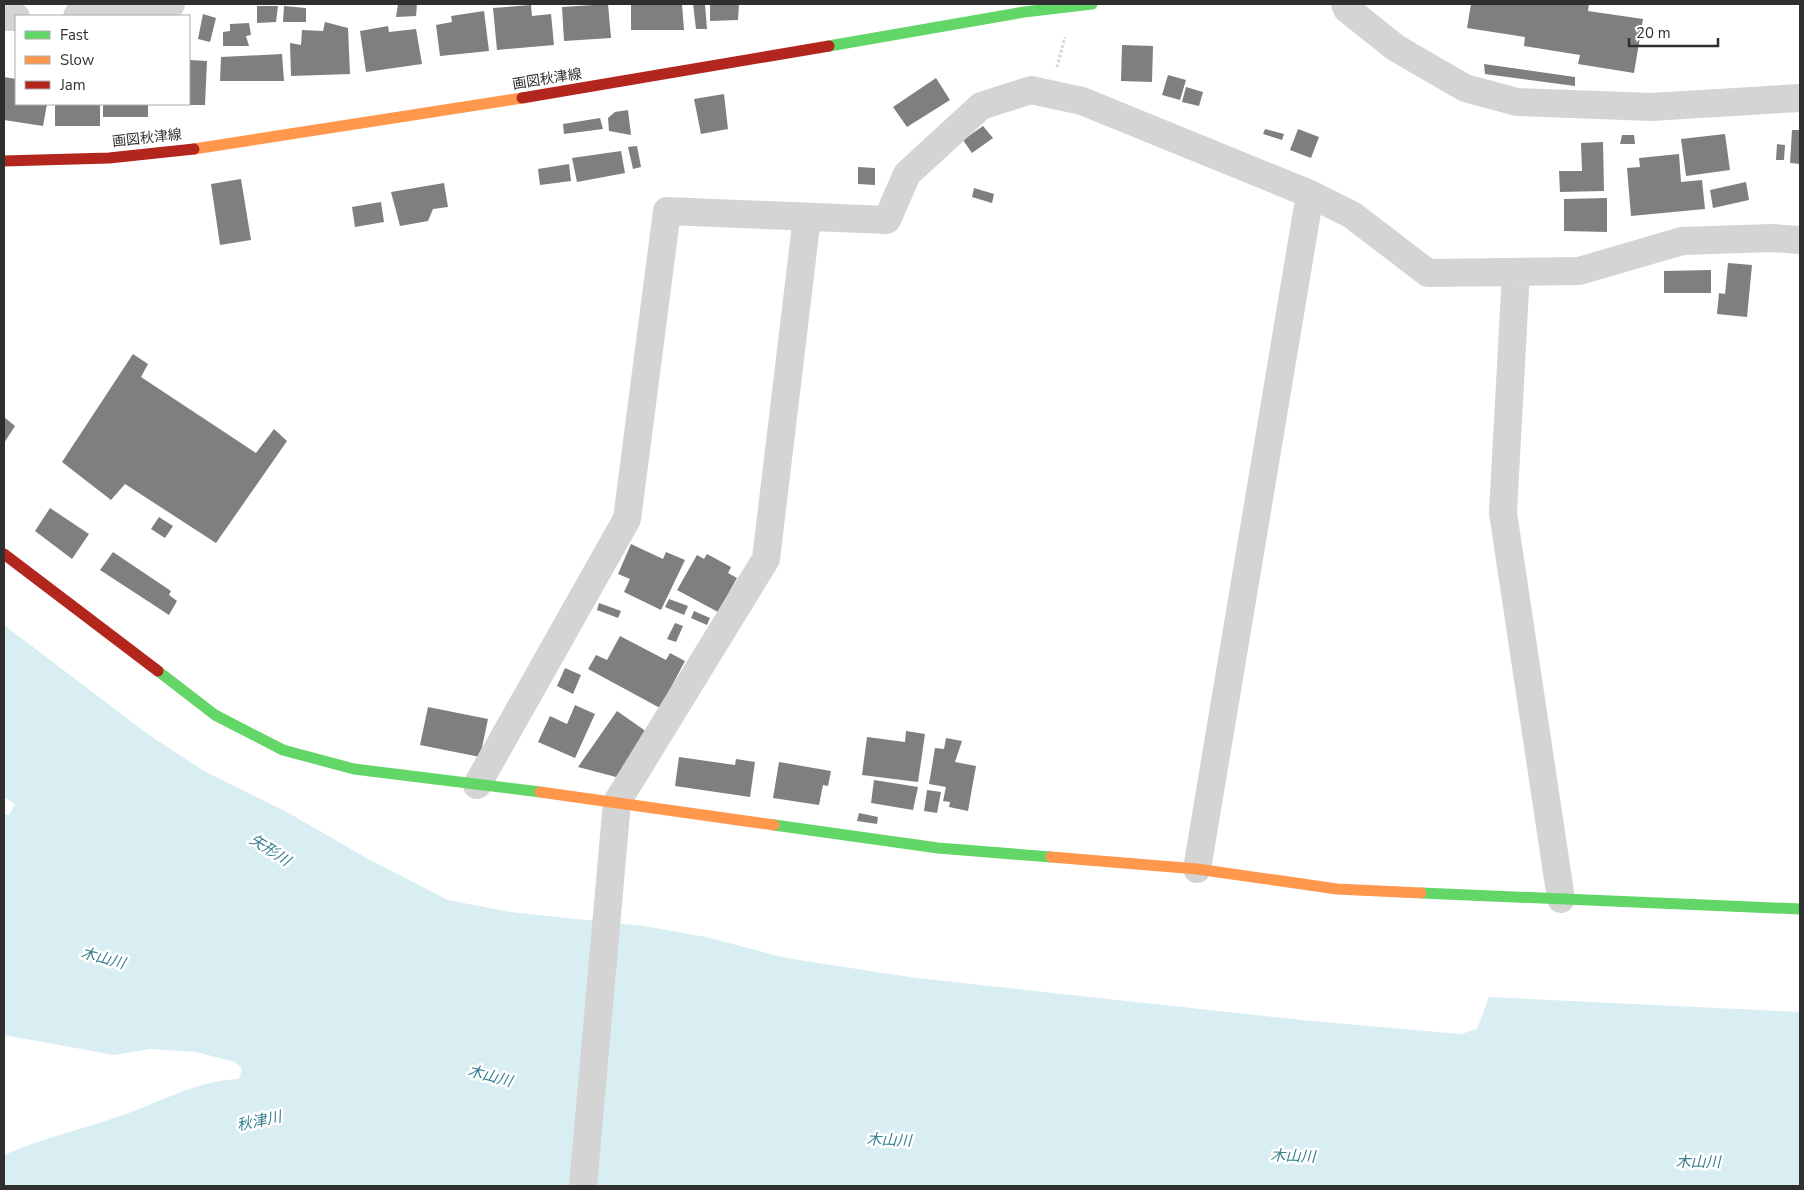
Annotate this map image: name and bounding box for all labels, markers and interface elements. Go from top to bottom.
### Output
legend [15,15,190,105]
scale bar [1629,15,1718,47]
text: 20 m [1636,23,1671,43]
text: Fast [60,25,89,45]
text: Slow [60,50,95,70]
street label: 画図秋津線 [511,64,583,94]
text: Jam [59,75,86,95]
street label: 画図秋津線 [111,125,183,151]
water label: 矢形川 [246,829,296,872]
water label: 木山川 [79,943,129,974]
water label: 木山川 [466,1061,516,1092]
water label: 秋津川 [235,1106,285,1135]
water label: 木山川 [866,1129,914,1151]
water label: 木山川 [1270,1145,1318,1167]
water label: 木山川 [1675,1152,1722,1172]

